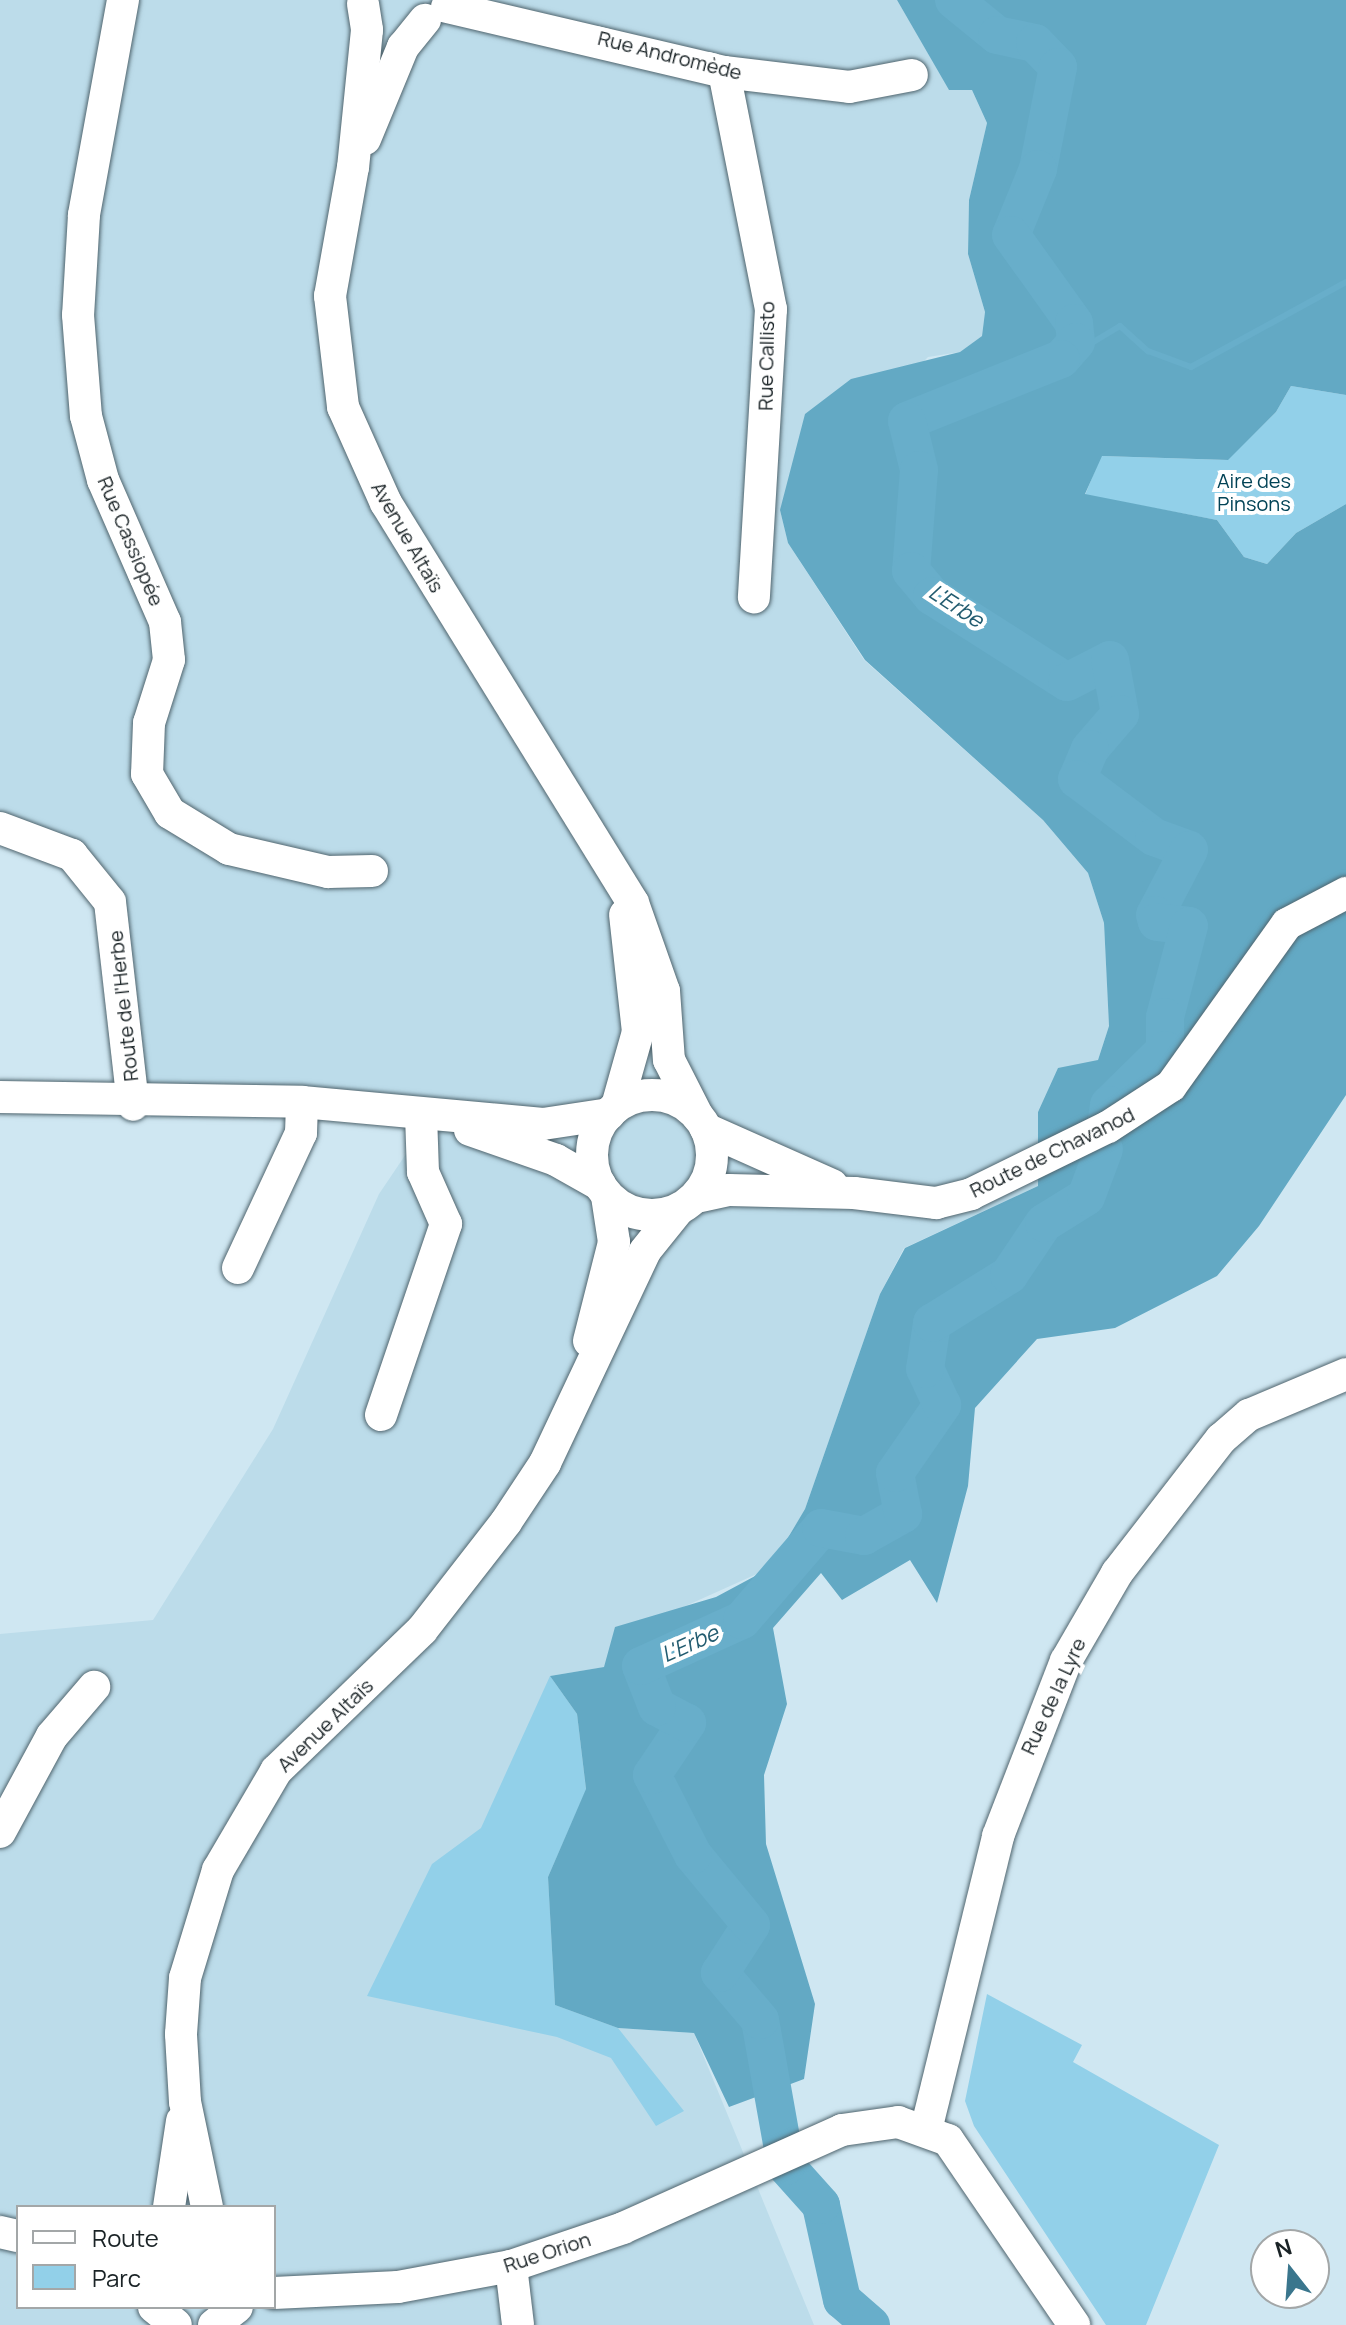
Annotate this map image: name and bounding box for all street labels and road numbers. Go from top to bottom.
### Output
street label: Rue Andromède [596,26,744,84]
street label: Rue Callisto [753,301,779,411]
street label: Rue Cassiopée [93,473,169,609]
street label: Avenue Altaïs [367,477,449,597]
street label: Route de l'Herbe [103,929,143,1083]
street label: Route de Chavanod [966,1102,1138,1202]
street label: Rue de la Lyre [1016,1634,1090,1758]
street label: Avenue Altaïs [272,1673,378,1777]
street label: Rue Orion [500,2227,594,2277]

